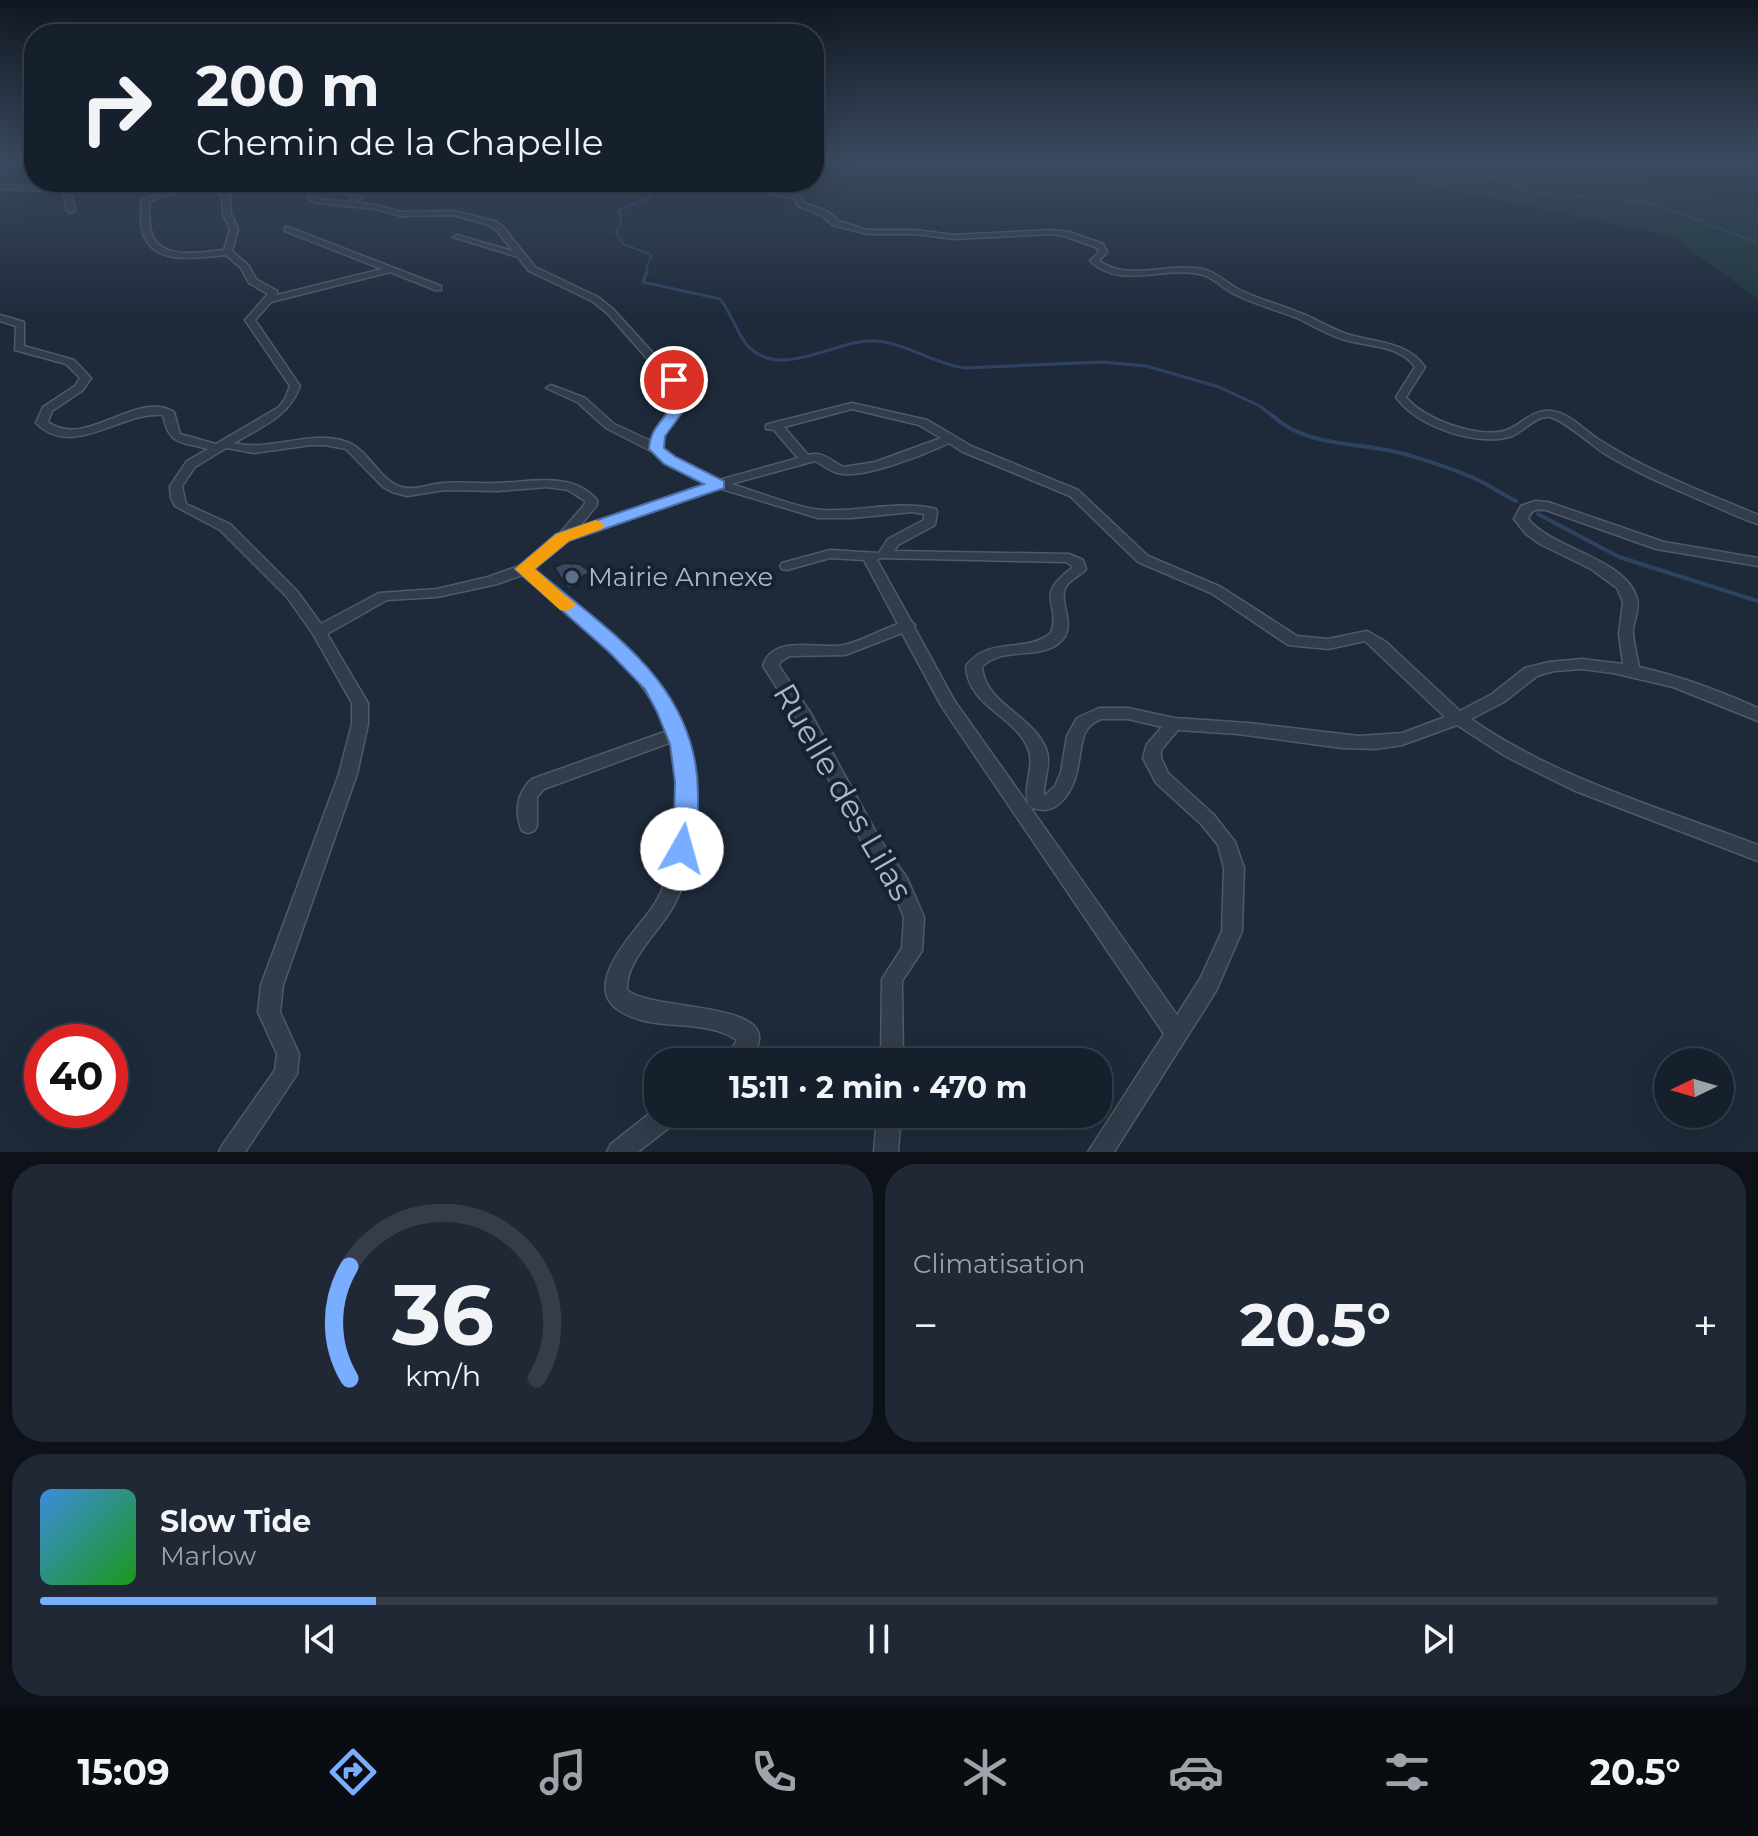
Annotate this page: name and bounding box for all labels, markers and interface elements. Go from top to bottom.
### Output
text: 200 m [196,52,380,120]
icon: right [64,56,168,160]
text: Chemin de la Chapelle [196,120,604,164]
pin [640,346,708,414]
icon: arrive [652,358,696,402]
place label: Mairie Annexe [588,561,773,593]
marker: Mairie Annexe [563,568,581,586]
street label: Ruelle des Lilas [765,676,921,907]
position arrow [640,807,724,891]
speed limit sign: 40 [24,1024,128,1128]
north arrow [1654,1048,1734,1128]
map controls [1654,1048,1734,1128]
text: 15:11 · 2 min · 470 m [729,1069,1027,1106]
text: Climatisation [913,1248,1085,1280]
text: 36 [390,1264,494,1366]
text: 20.5° [1240,1288,1391,1361]
text: − [913,1298,938,1352]
text: + [1693,1298,1718,1352]
text: km/h [404,1358,481,1393]
text: Slow Tide [160,1503,311,1540]
text: Marlow [160,1540,256,1572]
icon: previous [298,1617,342,1661]
icon: pause [857,1617,901,1661]
icon: next [1416,1617,1460,1661]
icon: directions [325,1744,381,1800]
icon: music [535,1744,591,1800]
icon: phone [746,1744,802,1800]
icon: climate [957,1744,1013,1800]
icon: car [1168,1744,1224,1800]
icon: filters [1379,1744,1435,1800]
text: 15:09 [77,1750,170,1794]
text: 20.5° [1590,1750,1681,1794]

